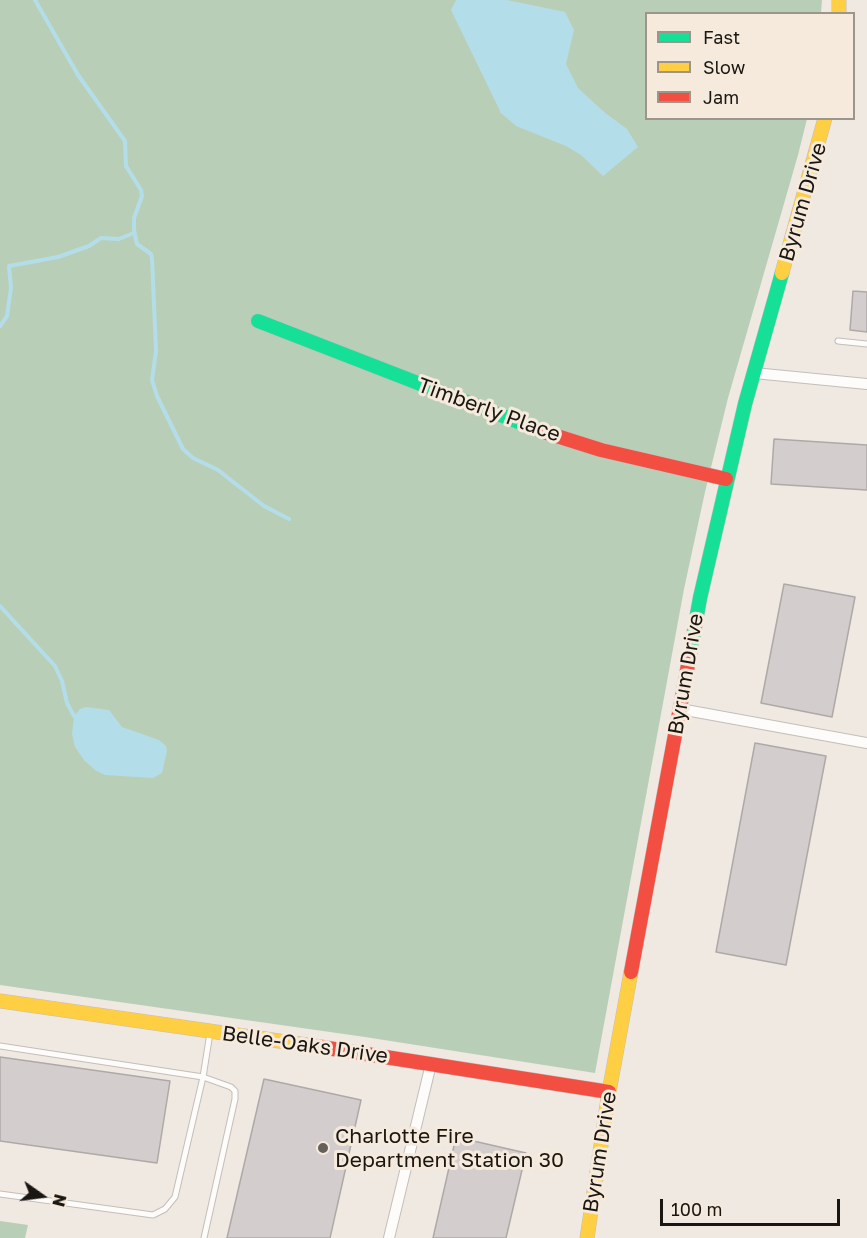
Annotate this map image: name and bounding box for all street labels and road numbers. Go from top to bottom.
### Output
street label: Byrum Drive [774,140,832,264]
street label: Timberly Place [414,373,564,447]
street label: Byrum Drive [663,612,709,736]
street label: Belle-Oaks Drive [220,1021,390,1069]
street label: Byrum Drive [578,1090,622,1214]

